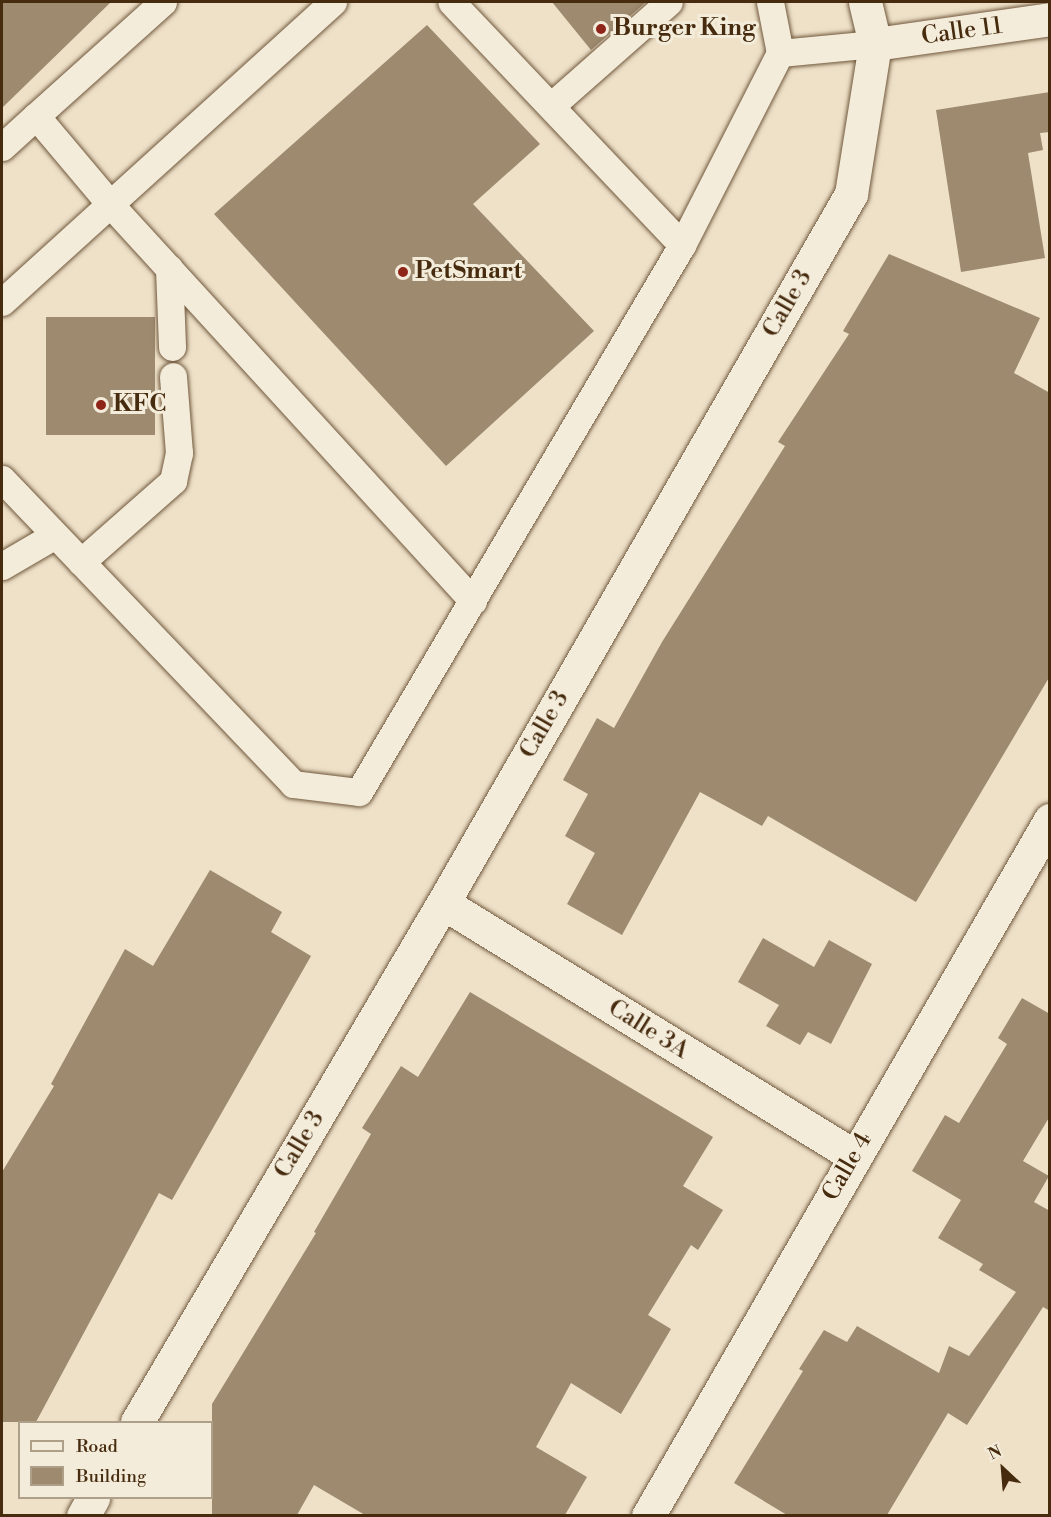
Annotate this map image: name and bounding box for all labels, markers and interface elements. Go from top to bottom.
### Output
street label: Calle 11 [920,12,1004,52]
place label: Burger King [613,15,756,43]
marker: Burger King [594,22,608,36]
place label: PetSmart [415,258,522,286]
marker: PetSmart [396,265,410,279]
street label: Calle 3 [757,265,819,343]
place label: KFC [113,391,166,419]
marker: KFC [94,398,108,412]
street label: Calle 3 [514,686,576,764]
street label: Calle 3A [602,994,694,1066]
street label: Calle 3 [269,1106,331,1184]
street label: Calle 4 [817,1128,879,1206]
legend [18,1421,213,1499]
text: Road [76,1435,118,1458]
north arrow [973,1439,1033,1499]
text: N [985,1441,1005,1465]
text: Building [76,1465,146,1488]

